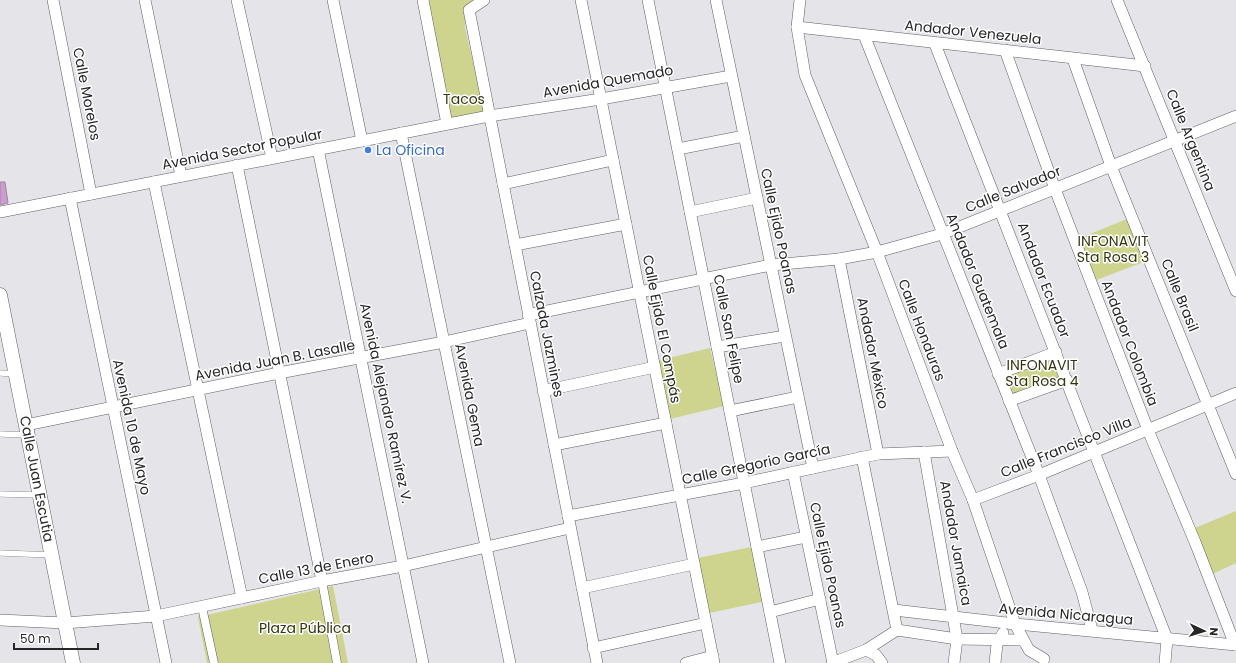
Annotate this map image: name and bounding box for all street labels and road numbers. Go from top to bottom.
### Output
street label: Andador Venezuela [904,15,1042,49]
street label: Calle Morelos [68,46,106,142]
street label: Avenida Quemado [541,60,675,102]
street label: Calle Argentina [1161,86,1221,194]
street label: Avenida Sector Popular [160,124,324,174]
street label: Calle Salvador [962,161,1064,217]
street label: Calle Ejido Poanas [756,166,802,296]
street label: Andador Guatemala [942,210,1014,352]
street label: Andador Ecuador [1013,219,1075,341]
street label: Calle Ejido El Compás [638,253,686,405]
street label: Calle Brasil [1156,256,1204,334]
street label: Calzada Jazmines [525,269,569,399]
street label: Calle San Felipe [709,273,749,386]
street label: Calle Honduras [893,276,951,384]
street label: Andador Colombia [1097,277,1163,409]
street label: Andador México [852,296,894,410]
street label: Avenida Alejandro Ramírez V. [355,301,417,505]
street label: Avenida Juan B. Lasalle [193,335,357,385]
street label: Avenida Gema [450,342,490,448]
street label: Avenida 10 de Mayo [108,357,156,497]
street label: Calle Francisco Villa [997,412,1135,482]
street label: Calle Juan Escutia [15,414,59,544]
street label: Calle Gregorio García [680,439,832,489]
street label: Andador Jamaica [935,479,977,607]
street label: Calle Ejido Poanas [805,500,851,630]
street label: Calle 13 de Enero [257,547,375,589]
street label: Avenida Nicaragua [998,598,1134,630]

